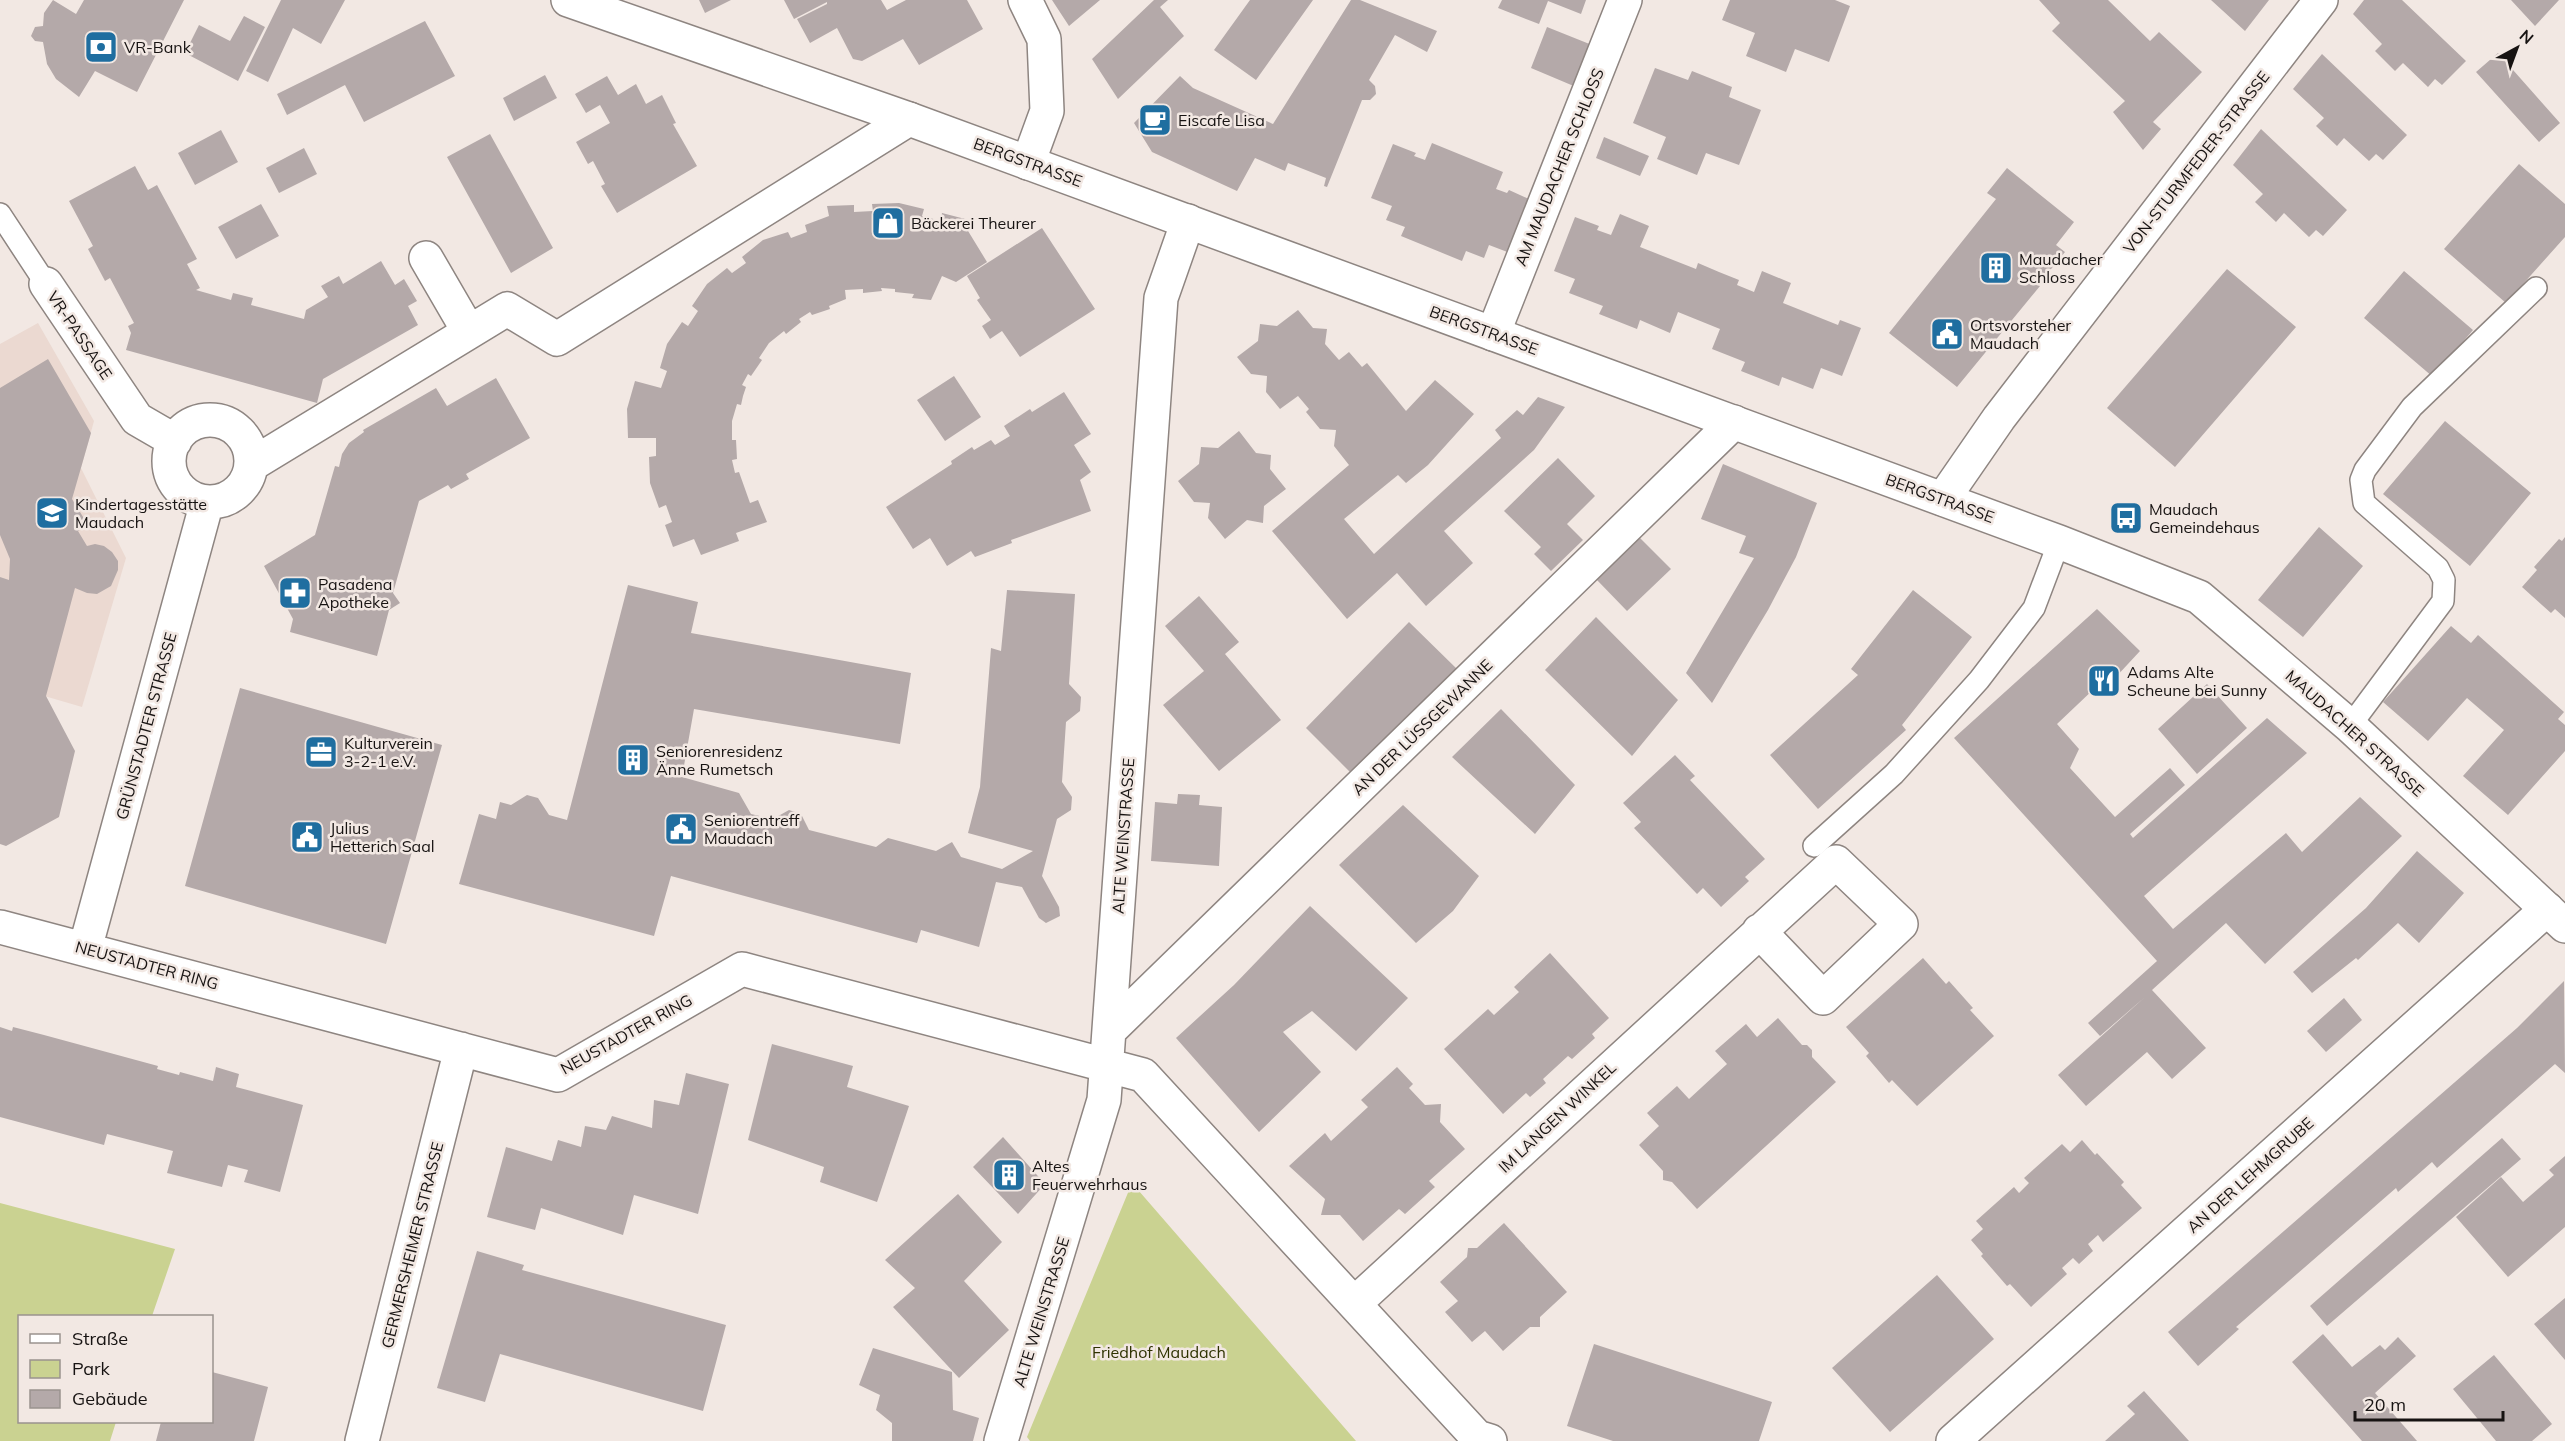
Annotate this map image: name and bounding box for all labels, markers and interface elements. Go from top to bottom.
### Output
north arrow [2487,18,2547,78]
text: N [2516,25,2538,48]
bank icon: VR-Bank [83,29,119,65]
place label: VR-Bank [124,37,192,57]
street label: AM MAUDACHER SCHLOSS [1510,65,1608,269]
street label: VON-STURMFEDER-STRASSE [2119,67,2273,257]
cafe icon: Eiscafe Lisa [1137,102,1173,138]
place label: Eiscafe Lisa [1178,110,1265,130]
street label: BERGSTRASSE [971,133,1085,191]
shop icon: Bäckerei Theurer [870,205,906,241]
place label: Bäckerei Theurer [911,213,1036,233]
place label: Maudacher Schloss [2019,249,2103,287]
building icon: Maudacher Schloss [1978,250,2014,286]
street label: VR-PASSAGE [43,287,117,383]
street label: BERGSTRASSE [1427,301,1541,359]
place label: Ortsvorsteher Maudach [1970,315,2071,353]
public building icon: Ortsvorsteher Maudach [1929,316,1965,352]
street label: BERGSTRASSE [1883,469,1997,527]
place label: Kindertagesstätte Maudach [75,494,207,532]
school or university icon: Kindertagesstätte Maudach [34,495,70,531]
place label: Maudach Gemeindehaus [2149,499,2260,537]
bus stop icon: Maudach Gemeindehaus [2108,500,2144,536]
place label: Pasadena Apotheke [318,574,392,612]
pharmacy icon: Pasadena Apotheke [277,575,313,611]
street label: GRÜNSTADTER STRASSE [111,630,181,822]
street label: AN DER LÜSSGEWANNE [1348,655,1496,799]
place label: Adams Alte Scheune bei Sunny [2127,662,2268,700]
restaurant icon: Adams Alte Scheune bei Sunny [2086,663,2122,699]
street label: MAUDACHER STRASSE [2282,665,2428,801]
place label: Kulturverein 3-2-1 e.V. [344,733,433,771]
office icon: Kulturverein 3-2-1 e.V. [303,734,339,770]
place label: Seniorenresidenz Änne Rumetsch [656,741,783,779]
building icon: Seniorenresidenz Änne Rumetsch [615,742,651,778]
street label: ALTE WEINSTRASSE [1108,757,1138,915]
place label: Seniorentreff Maudach [704,810,800,848]
public building icon: Seniorentreff Maudach [663,811,699,847]
place label: Julius Hetterich Saal [330,818,435,856]
public building icon: Julius Hetterich Saal [289,819,325,855]
street label: NEUSTADTER RING [73,936,221,994]
street label: NEUSTADTER RING [557,990,695,1078]
street label: IM LANGEN WINKEL [1494,1057,1620,1177]
street label: AN DER LEHMGRUBE [2183,1113,2317,1237]
street label: GERMERSHEIMER STRASSE [377,1140,447,1350]
place label: Altes Feuerwehrhaus [1032,1156,1147,1194]
building icon: Altes Feuerwehrhaus [991,1157,1027,1193]
street label: ALTE WEINSTRASSE [1009,1234,1073,1390]
legend [18,1315,213,1423]
text: Straße [72,1327,128,1350]
park label: Friedhof Maudach [1092,1342,1226,1362]
text: Park [72,1357,111,1380]
scale bar [2355,1384,2504,1422]
text: Gebäude [72,1387,148,1410]
text: 20 m [2364,1393,2406,1416]

